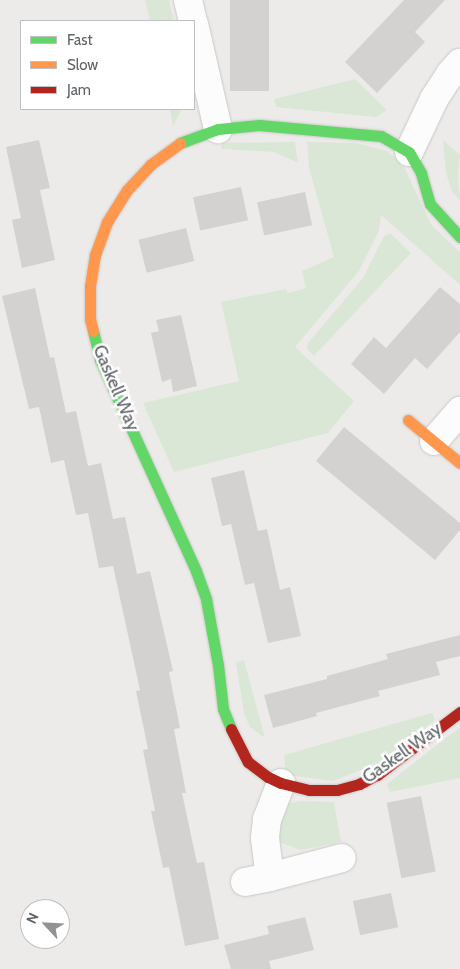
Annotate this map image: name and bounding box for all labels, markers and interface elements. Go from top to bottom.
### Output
legend [20,20,195,110]
text: Fast [67,31,92,49]
text: Slow [67,56,98,74]
text: Jam [67,81,91,99]
street label: Gaskell Way [88,342,144,434]
street label: Gaskell Way [358,718,446,788]
north arrow [20,899,70,949]
text: N [22,910,43,926]

